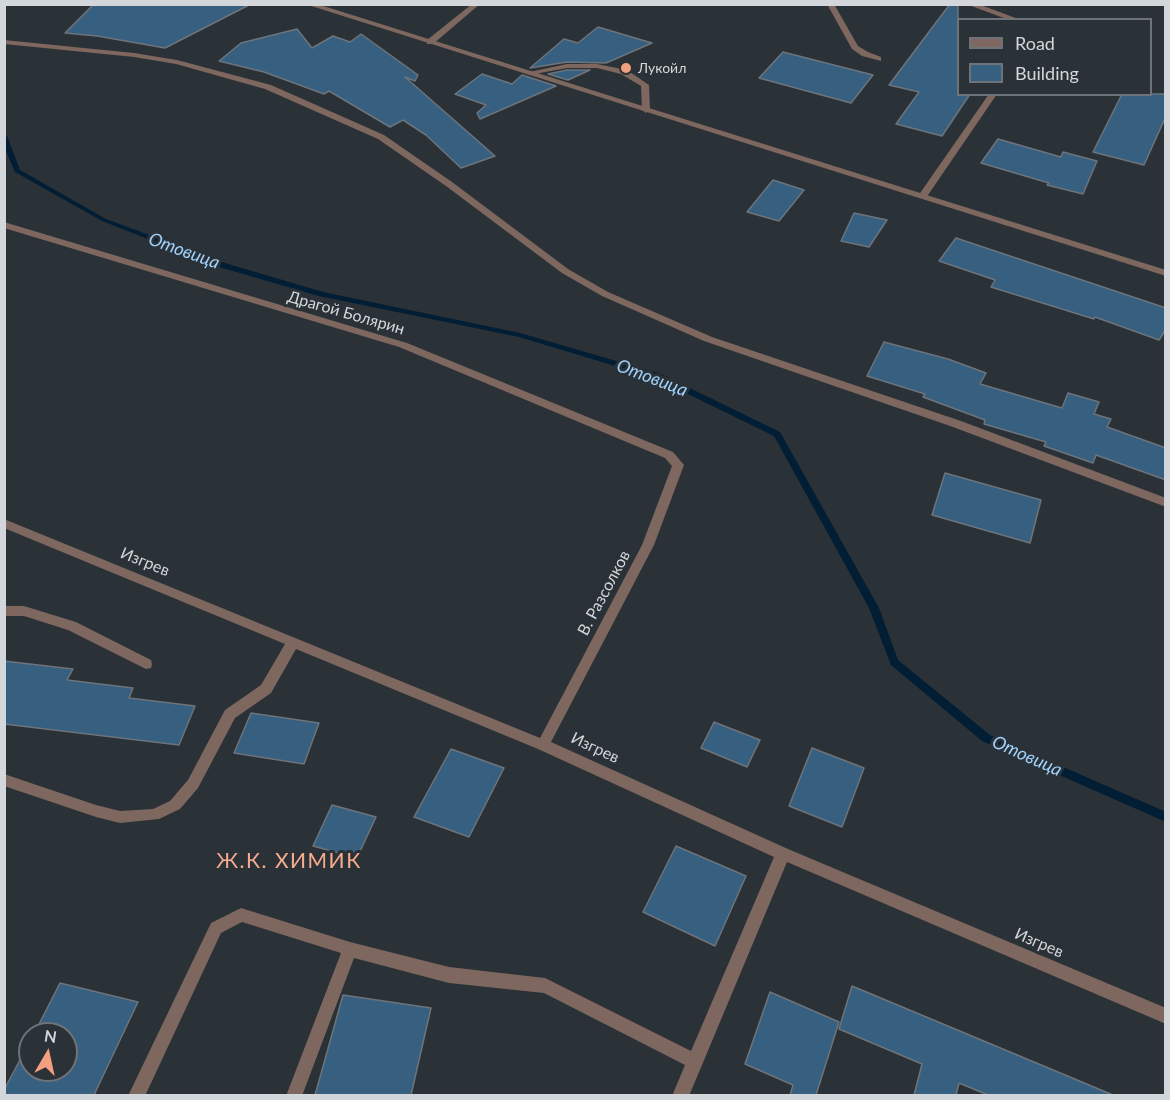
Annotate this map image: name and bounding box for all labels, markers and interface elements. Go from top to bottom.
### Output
legend [957,18,1152,96]
text: Road [1015,32,1055,54]
place label: Лукойл [638,60,686,76]
marker: Лукойл [619,61,633,75]
text: Building [1015,62,1079,84]
water label: Отовица [145,228,223,274]
street label: Драгой Болярин [285,287,407,339]
water label: Отовица [614,355,690,401]
street label: Изгрев [118,544,172,580]
street label: В. Разсолков [574,547,634,639]
street label: Изгрев [568,728,622,768]
water label: Отовица [989,731,1065,781]
district label: Ж.К. ХИМИК [216,848,362,874]
street label: Изгрев [1012,924,1066,962]
north arrow [18,1022,78,1082]
text: N [43,1025,58,1046]

